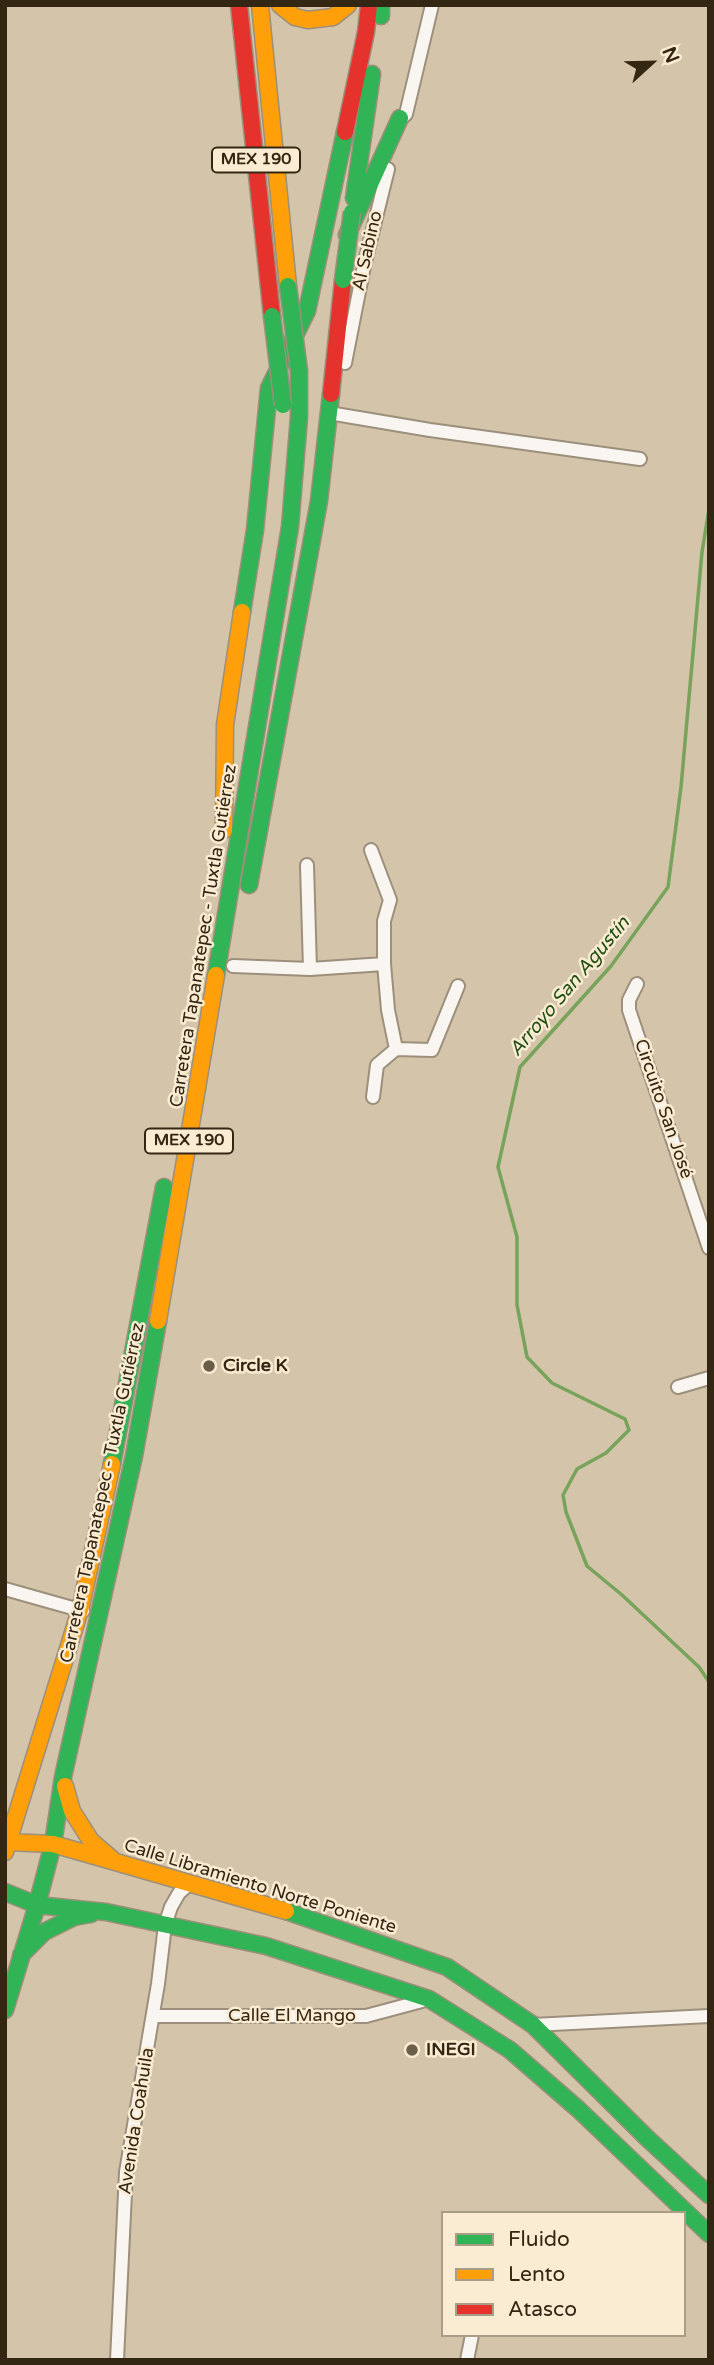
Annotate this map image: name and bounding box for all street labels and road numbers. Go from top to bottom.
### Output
road number: MEX 190 [212,148,300,172]
street label: Al Sabino [348,209,388,293]
street label: Carretera Tapanatepec - Tuxtla Gutiérrez [166,763,242,1109]
street label: Circuito San José [629,1036,697,1182]
road number: MEX 190 [145,1128,233,1154]
street label: Carretera Tapanatepec - Tuxtla Gutiérrez [56,1321,150,1665]
street label: Calle Libramiento Norte Poniente [121,1835,399,1939]
street label: Calle El Mango [228,2005,356,2027]
street label: Avenida Coahuila [115,2046,159,2196]

